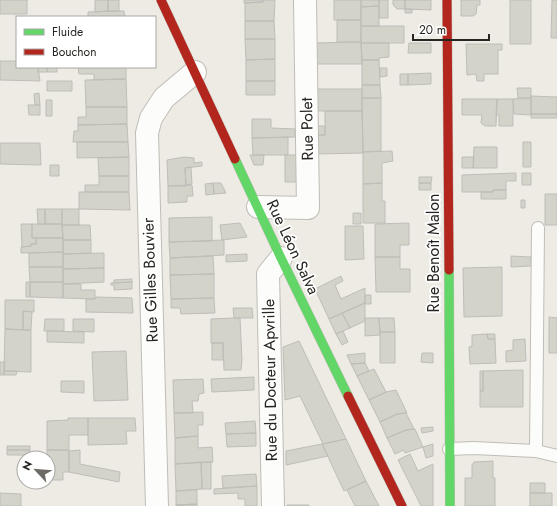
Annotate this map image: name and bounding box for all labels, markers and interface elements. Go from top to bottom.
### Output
legend [16,16,156,68]
scale bar [413,16,489,42]
text: 20 m [419,21,446,39]
text: Fluide [52,23,83,41]
text: Bouchon [52,43,96,61]
street label: Rue Polet [295,97,319,161]
street label: Rue Benoît Malon [422,194,445,312]
street label: Rue Léon Salva [261,196,325,298]
street label: Rue Gilles Bouvier [136,217,164,343]
street label: Rue du Docteur Apvrille [257,299,283,461]
north arrow [16,450,56,490]
text: N [18,458,36,473]

